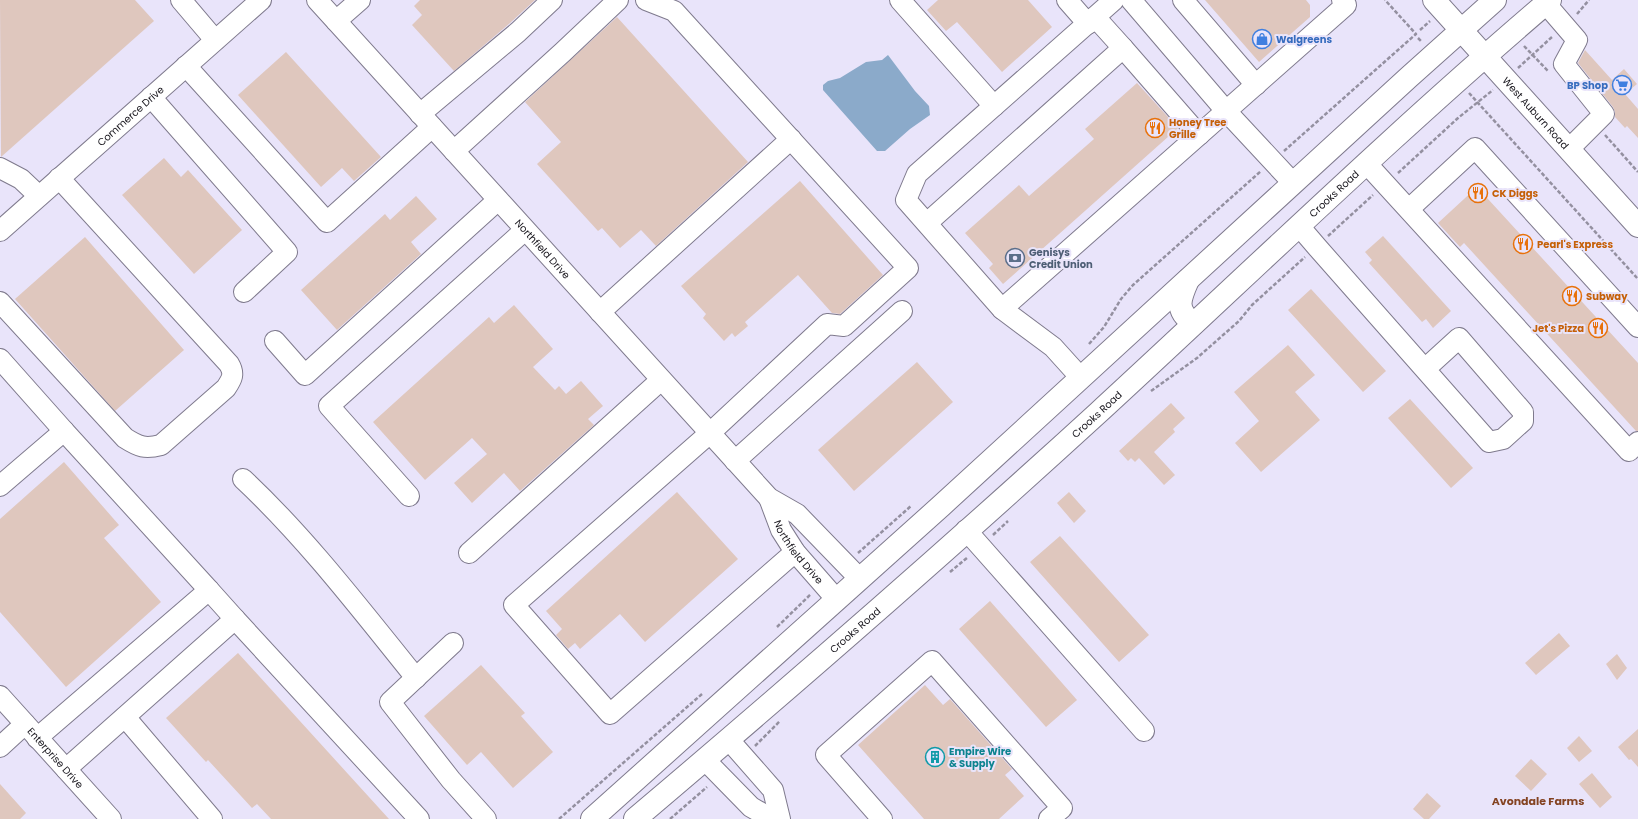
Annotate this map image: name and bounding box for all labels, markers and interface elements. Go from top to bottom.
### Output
shop icon: Walgreens [1251,28,1273,50]
place label: Walgreens [1276,32,1332,47]
street label: West Auburn Road [1499,73,1572,152]
supermarket icon: BP Shop [1611,74,1633,96]
place label: BP Shop [1567,78,1608,93]
street label: Commerce Drive [94,82,167,149]
place label: Honey Tree Grille [1169,115,1227,142]
restaurant icon: Honey Tree Grille [1144,117,1166,139]
street label: Crooks Road [1305,166,1362,220]
restaurant icon: CK Diggs [1467,182,1489,204]
place label: CK Diggs [1492,186,1539,201]
street label: Northfield Drive [512,216,574,282]
restaurant icon: Pearl's Express [1512,233,1534,255]
place label: Pearl's Express [1537,237,1613,252]
place label: Genisys Credit Union [1029,245,1093,272]
bank icon: Genisys Credit Union [1004,247,1026,269]
restaurant icon: Subway [1561,285,1583,307]
place label: Subway [1586,289,1628,304]
restaurant icon: Jet's Pizza [1587,317,1609,339]
place label: Jet's Pizza [1532,321,1584,336]
street label: Crooks Road [1068,387,1125,441]
street label: Northfield Drive [770,518,827,587]
street label: Crooks Road [826,603,884,656]
street label: Enterprise Drive [24,724,87,791]
place label: Empire Wire & Supply [949,744,1011,771]
building icon: Empire Wire & Supply [924,746,946,768]
district label: Avondale Farms [1492,793,1584,809]

